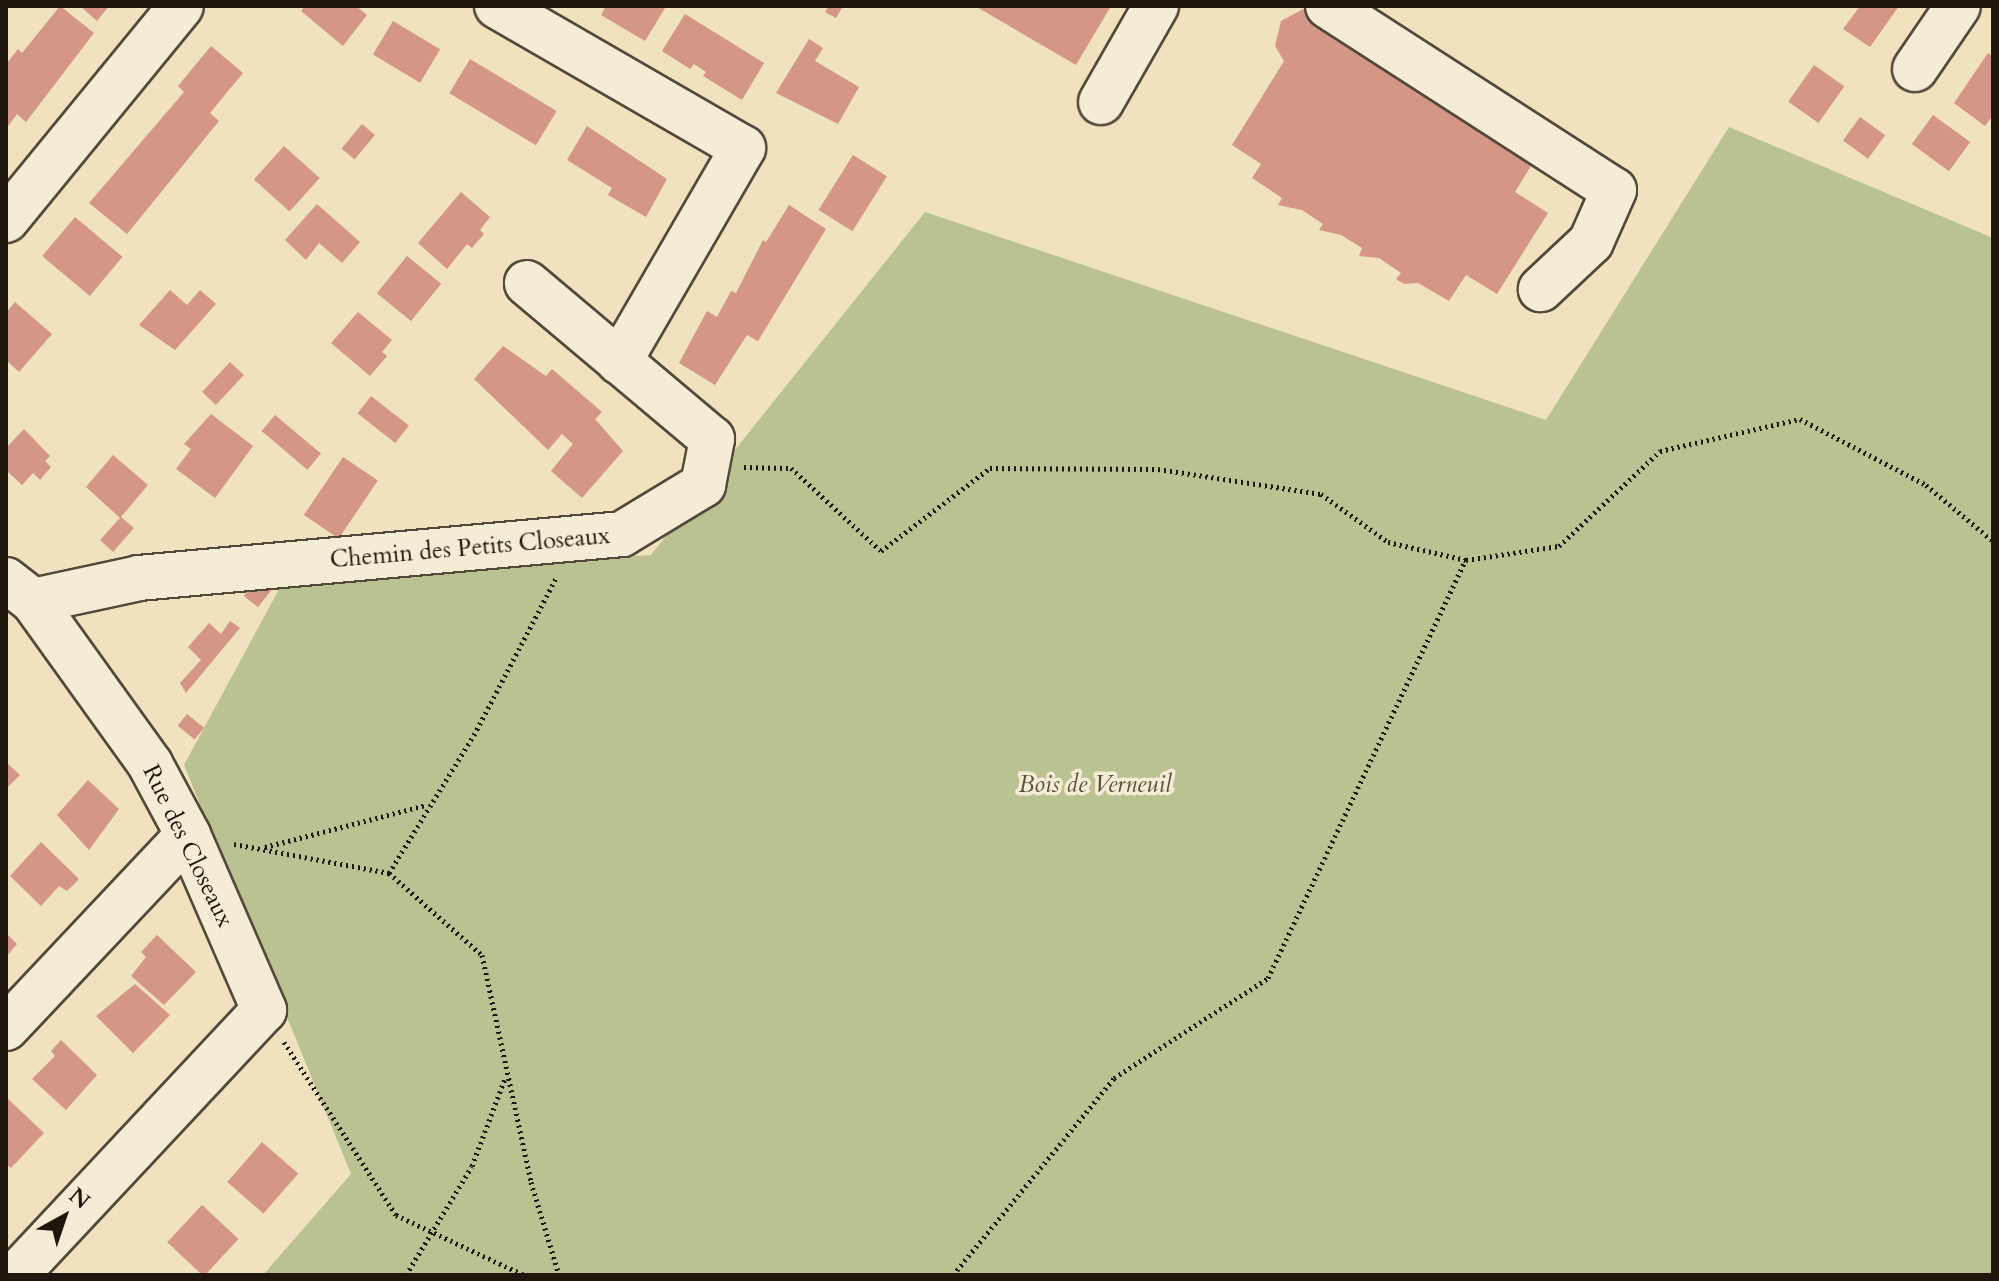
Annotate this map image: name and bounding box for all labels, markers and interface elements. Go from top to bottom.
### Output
street label: Chemin des Petits Closeaux [329,521,611,575]
street label: Rue des Closeaux [136,760,240,932]
park label: Bois de Verneuil [1018,771,1172,799]
north arrow [24,1177,104,1257]
text: N [62,1181,96,1216]

